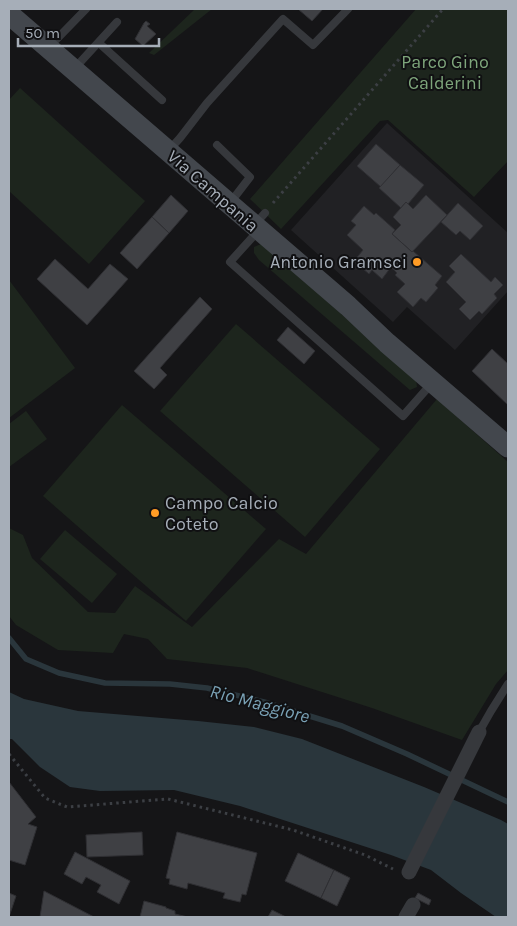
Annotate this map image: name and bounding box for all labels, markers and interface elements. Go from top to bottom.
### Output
scale bar [18,15,159,47]
text: 50 m [25,24,60,42]
park label: Parco Gino Calderini [401,51,489,94]
street label: Via Campania [163,145,263,237]
place label: Antonio Gramsci [270,251,407,273]
marker: Antonio Gramsci [411,256,423,268]
place label: Campo Calcio Coteto [165,492,278,535]
marker: Campo Calcio Coteto [149,507,161,519]
water label: Rio Maggiore [208,680,312,728]

